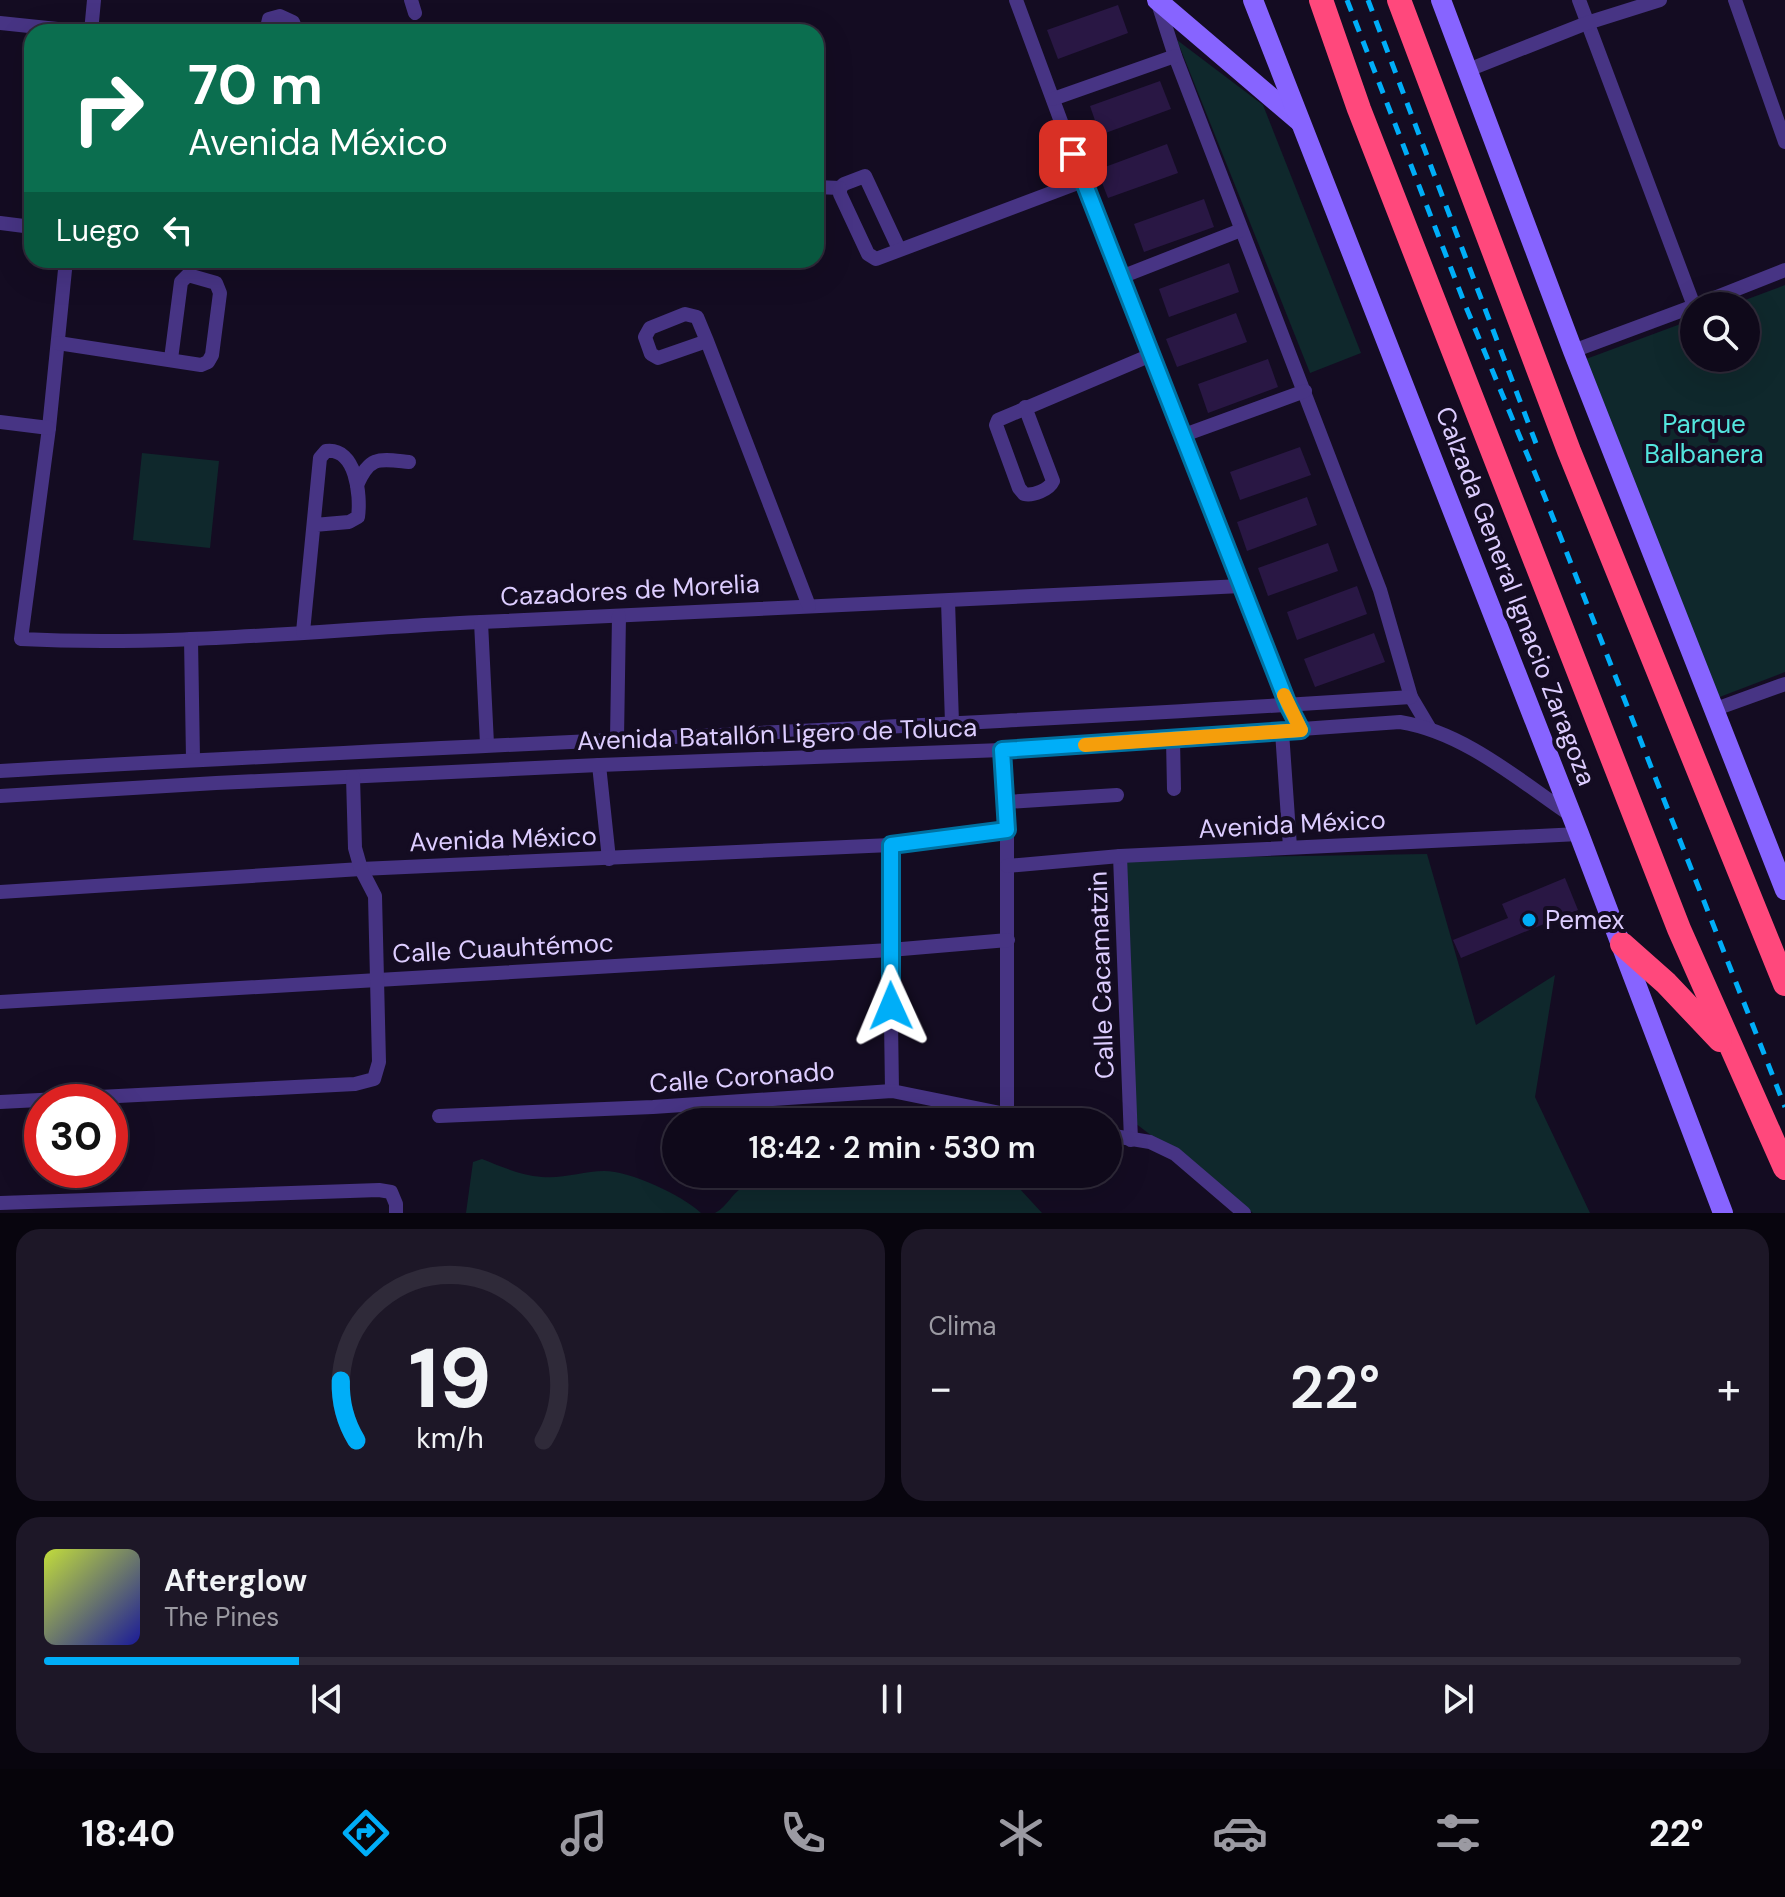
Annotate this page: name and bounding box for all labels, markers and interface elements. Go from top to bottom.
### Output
text: 70 m [188,48,323,121]
icon: right [56,56,160,160]
text: Avenida México [188,119,448,166]
pin [1039,120,1107,188]
icon: arrive [1051,132,1095,176]
icon: left [156,208,200,252]
text: Luego [56,211,140,250]
map controls [1680,292,1760,372]
button: search [1680,292,1760,372]
street label: Calzada General Ignacio Zaragoza [1428,402,1604,790]
park label: Parque Balbanera [1644,407,1764,471]
street label: Cazadores de Morelia [499,566,761,614]
street label: Avenida Batallón Ligero de Toluca [576,710,978,758]
street label: Avenida México [1197,802,1387,846]
street label: Avenida México [409,819,597,859]
street label: Calle Cacamatzin [1080,870,1122,1080]
place label: Pemex [1545,903,1624,937]
marker: Pemex [1520,911,1538,929]
street label: Calle Cuauhtémoc [391,925,615,971]
position arrow [849,964,933,1048]
street label: Calle Coronado [648,1054,836,1100]
speed limit sign: 30 [24,1084,128,1188]
text: 18:42 · 2 min · 530 m [748,1128,1036,1167]
text: Clima [929,1309,997,1343]
text: 19 [409,1324,492,1433]
text: 22° [1289,1348,1380,1427]
text: − [929,1359,953,1417]
text: + [1717,1359,1741,1417]
text: km/h [416,1420,484,1457]
text: Afterglow [164,1561,307,1600]
text: The Pines [164,1600,279,1634]
icon: previous [305,1677,349,1721]
icon: pause [870,1677,914,1721]
icon: next [1436,1677,1480,1721]
icon: directions [338,1805,394,1861]
icon: music [556,1805,612,1861]
icon: phone [775,1805,831,1861]
icon: climate [993,1805,1049,1861]
icon: car [1212,1805,1268,1861]
icon: filters [1430,1805,1486,1861]
text: 18:40 [81,1810,175,1857]
text: 22° [1649,1810,1704,1857]

